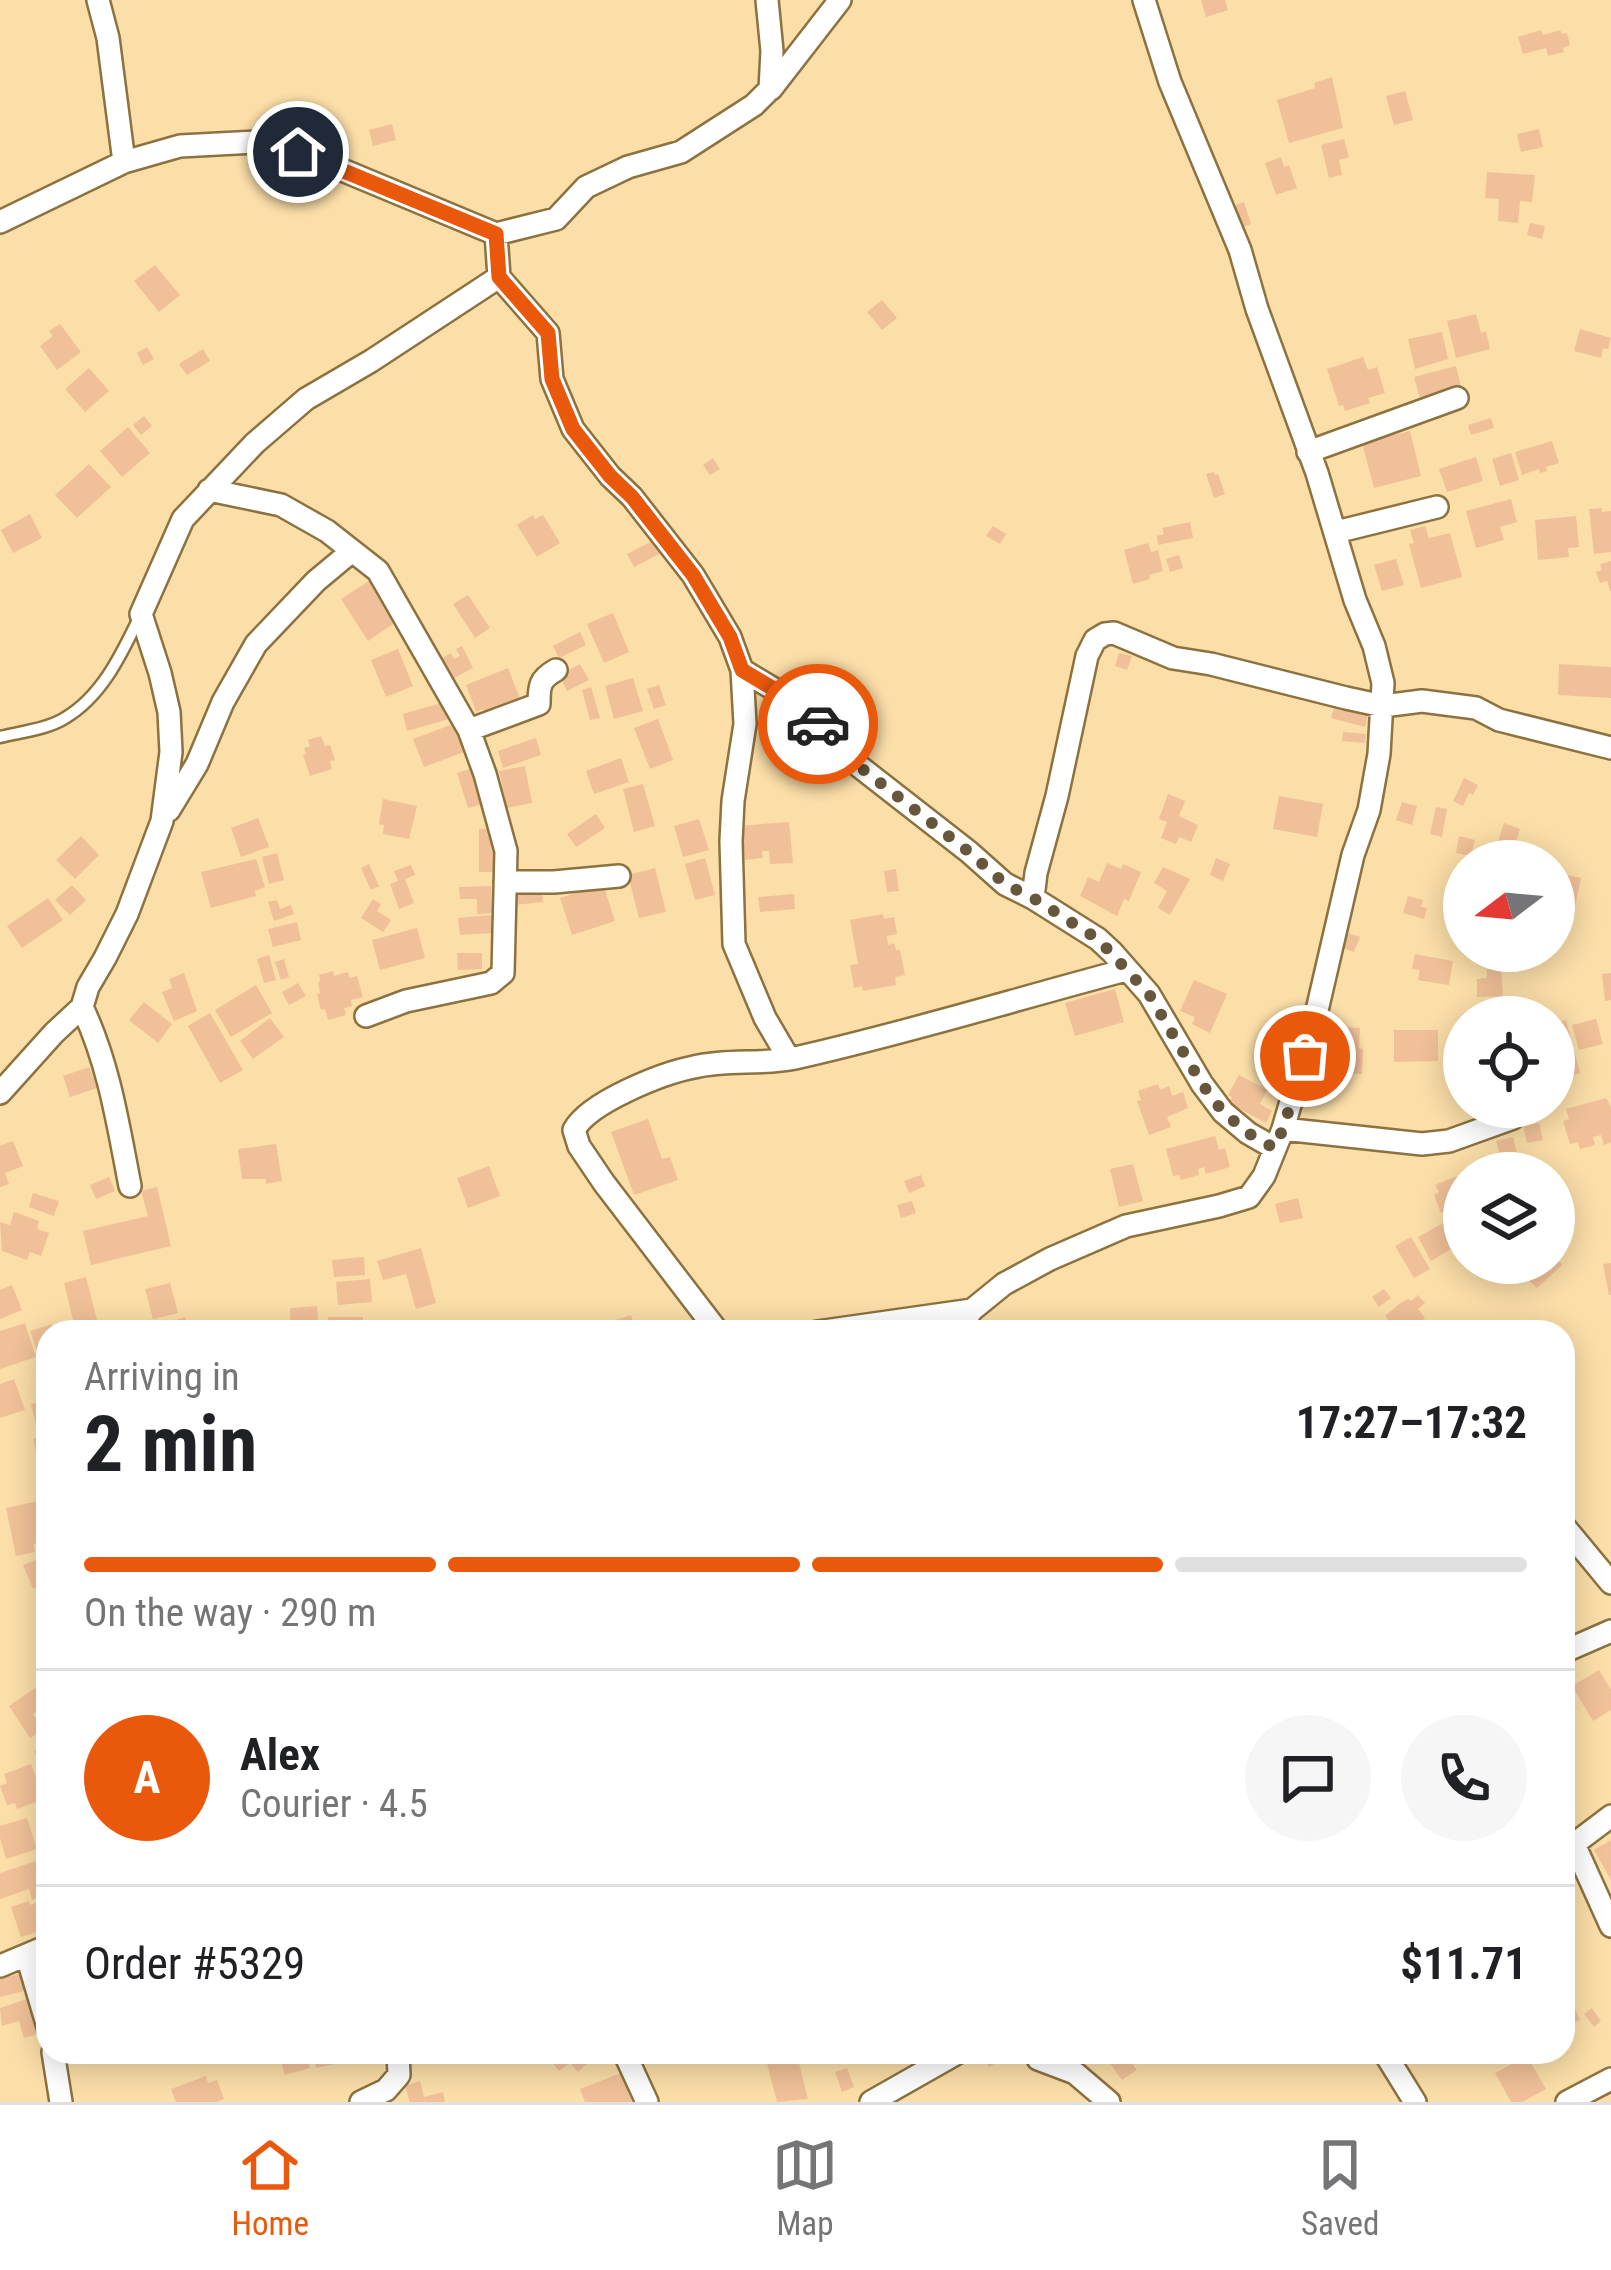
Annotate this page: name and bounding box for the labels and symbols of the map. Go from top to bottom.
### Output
pin [247,101,349,203]
courier [758,664,878,784]
north arrow [1443,840,1575,972]
pin [1254,1005,1356,1107]

